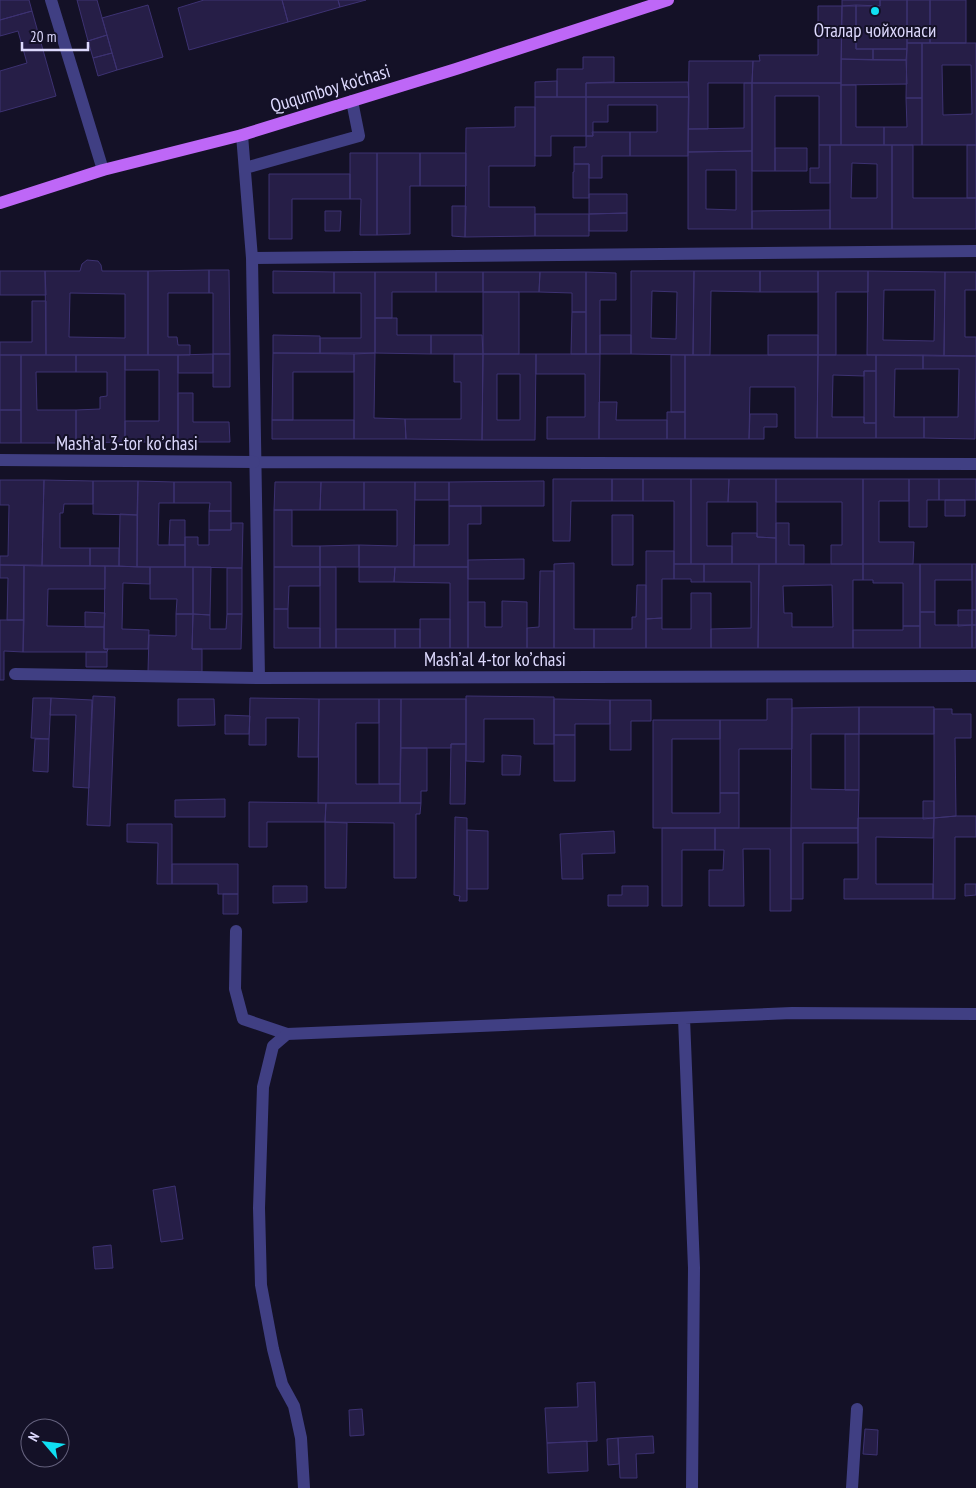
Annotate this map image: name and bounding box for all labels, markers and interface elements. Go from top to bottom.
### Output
marker: Оталар чойхонаси [869,5,881,17]
place label: Оталар чойхонаси [814,18,936,42]
scale bar [22,20,89,52]
text: 20 m [30,27,56,46]
street label: Ququmboy ko'chasi [267,58,393,118]
street label: Mashʼal 3-tor koʼchasi [56,431,198,455]
street label: Mashʼal 4-tor koʼchasi [424,647,566,671]
north arrow [20,1418,70,1468]
text: N [24,1429,43,1444]

